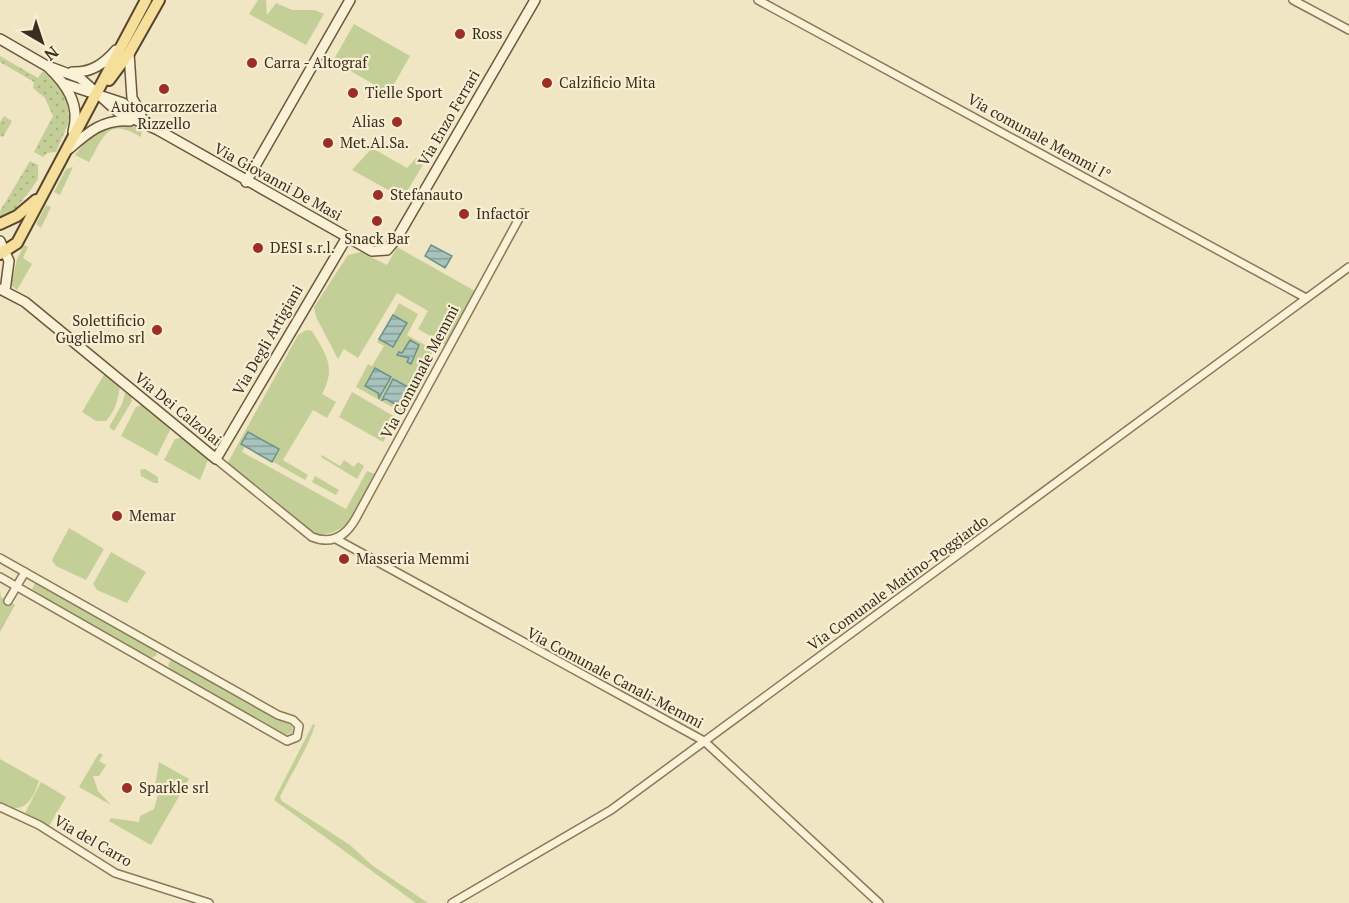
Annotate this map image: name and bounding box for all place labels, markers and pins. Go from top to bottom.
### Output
place label: Ross [472,23,503,43]
marker: Ross [453,27,467,41]
place label: Carra - Altograf [264,52,368,72]
marker: Carra - Altograf [245,56,259,70]
place label: Calzificio Mita [559,72,656,92]
marker: Calzificio Mita [540,76,554,90]
marker: Autocarrozzeria Rizzello [157,82,171,96]
place label: Tielle Sport [365,82,443,102]
marker: Tielle Sport [346,86,360,100]
place label: Autocarrozzeria Rizzello [111,96,218,133]
place label: Alias [352,111,385,131]
marker: Alias [390,115,404,129]
place label: Met.Al.Sa. [340,132,409,152]
marker: Met.Al.Sa. [321,136,335,150]
place label: Stefanauto [390,184,463,204]
marker: Stefanauto [371,188,385,202]
place label: Infactor [476,203,530,223]
marker: Infactor [457,207,471,221]
marker: Snack Bar [370,214,384,228]
place label: Snack Bar [344,228,410,248]
place label: DESI s.r.l. [270,237,335,257]
marker: DESI s.r.l. [251,241,265,255]
place label: Solettificio Guglielmo srl [55,310,145,347]
marker: Solettificio Guglielmo srl [150,323,164,337]
place label: Memar [129,505,176,525]
marker: Memar [110,509,124,523]
place label: Masseria Memmi [356,548,470,568]
marker: Masseria Memmi [337,552,351,566]
place label: Sparkle srl [139,777,209,797]
marker: Sparkle srl [120,781,134,795]

